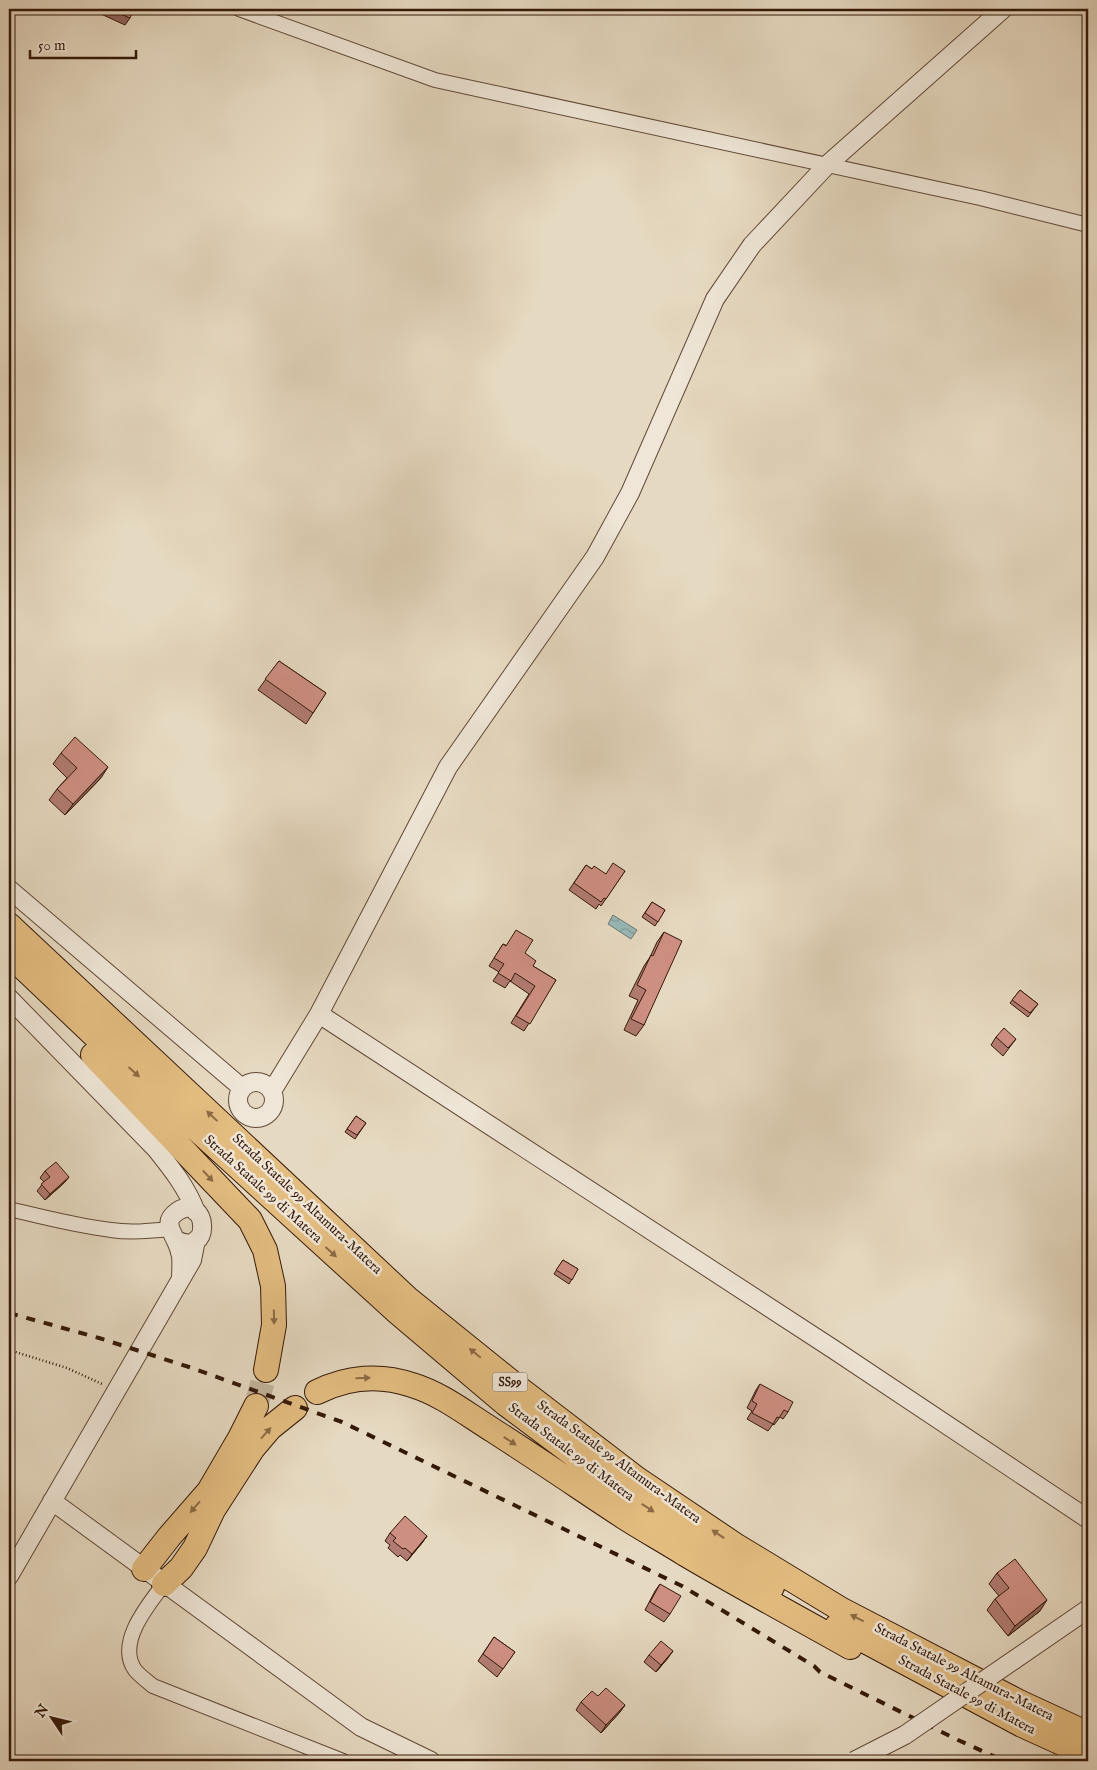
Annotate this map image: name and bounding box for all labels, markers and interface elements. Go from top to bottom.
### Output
scale bar [30,28,136,60]
text: 50 m [38,36,66,55]
one-way arrow [127,1066,139,1078]
one-way arrow [206,1110,218,1122]
street label: Strada Statale 99 Altamura-Matera [228,1130,386,1279]
street label: Strada Statale 99 di Matera [200,1131,327,1248]
one-way arrow [202,1169,214,1181]
one-way arrow [325,1246,337,1258]
one-way arrow [270,1310,278,1326]
one-way arrow [469,1348,482,1359]
road number: SS99 [492,1372,528,1391]
one-way arrow [356,1374,372,1382]
street label: Strada Statale 99 Altamura-Matera [533,1396,705,1528]
street label: Strada Statale 99 di Matera [504,1399,638,1506]
one-way arrow [260,1427,272,1439]
one-way arrow [503,1437,516,1446]
one-way arrow [189,1501,201,1513]
one-way arrow [641,1503,654,1513]
one-way arrow [711,1529,725,1538]
one-way arrow [850,1614,864,1622]
street label: Strada Statale 99 Altamura-Matera [871,1619,1057,1726]
street label: Strada Statale 99 di Matera [895,1651,1040,1739]
north arrow [28,1692,78,1742]
text: N [31,1701,53,1722]

